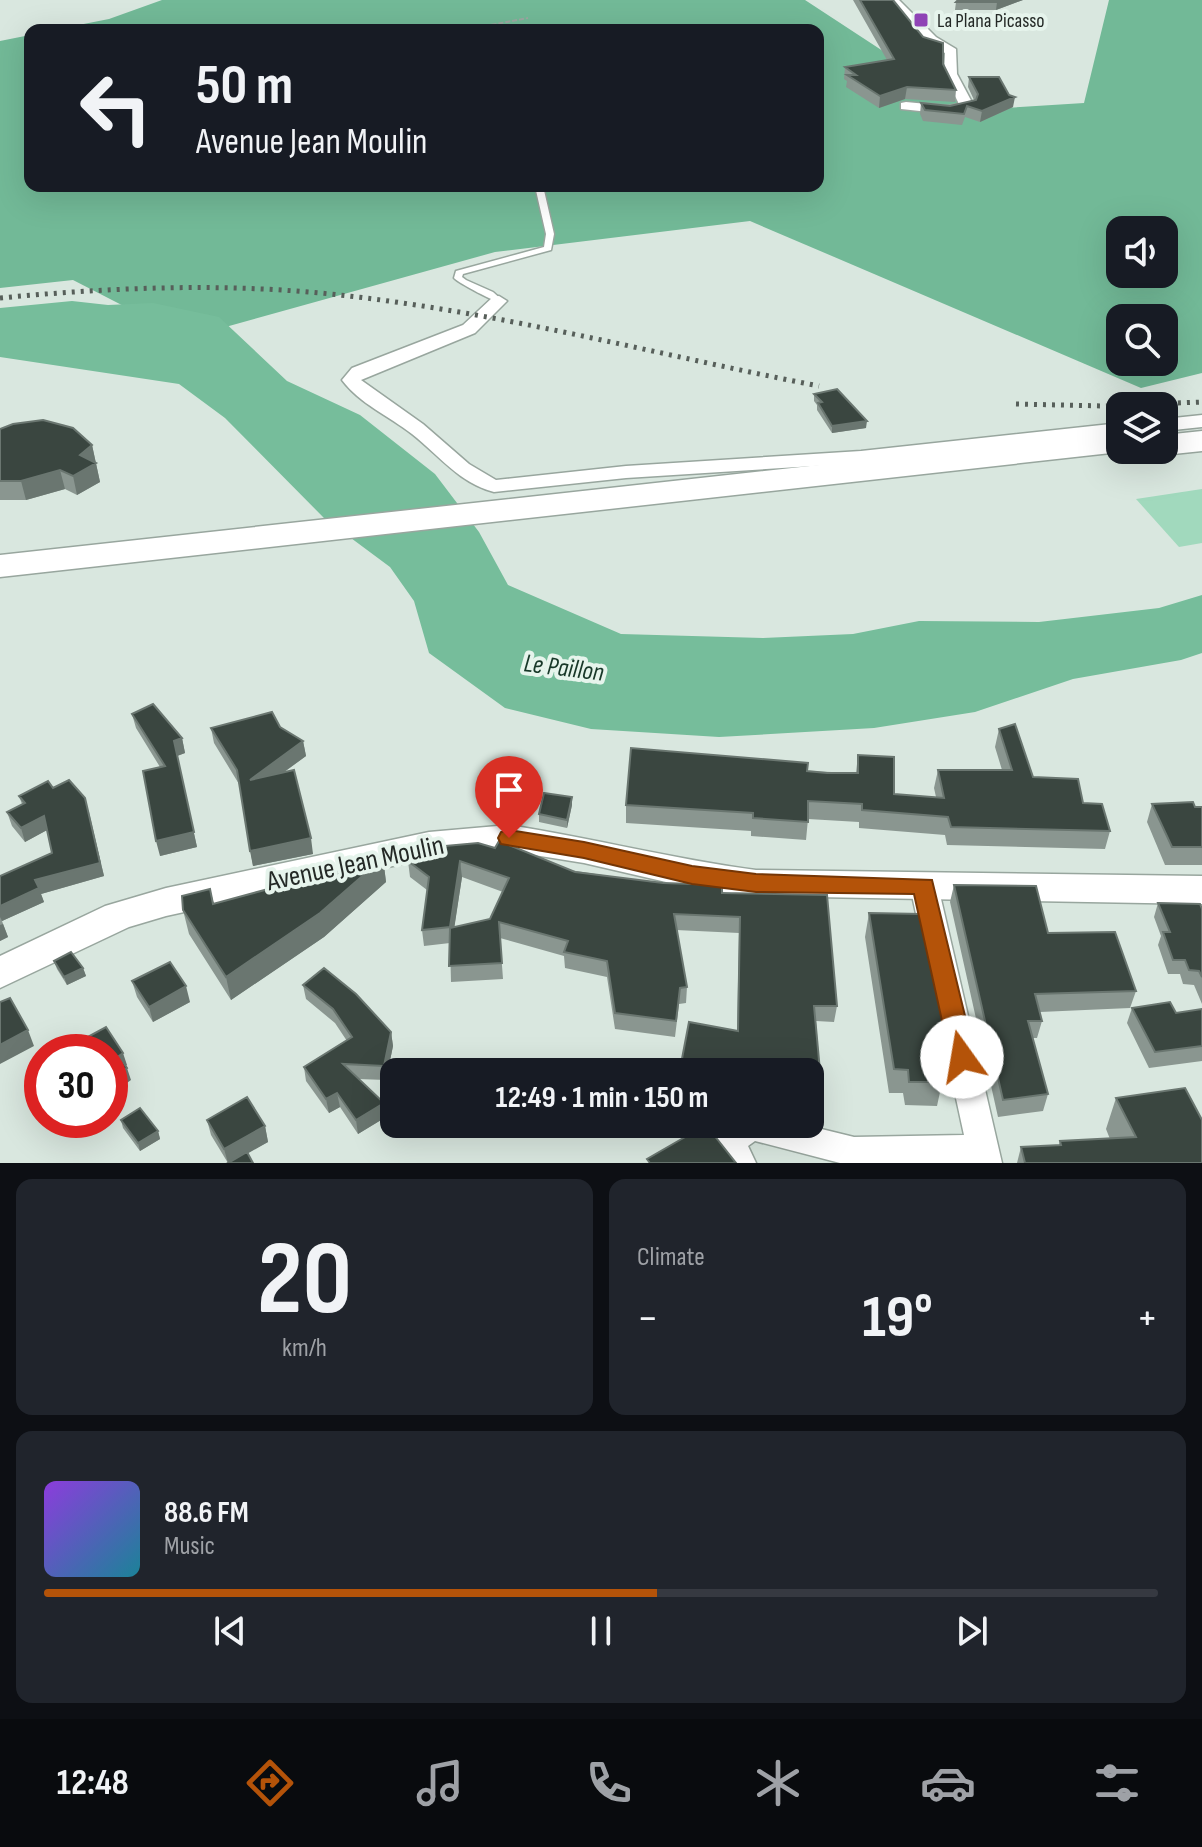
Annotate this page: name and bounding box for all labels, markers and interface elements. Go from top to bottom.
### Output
place label: La Plana Picasso [937,9,1045,33]
marker: La Plana Picasso [912,11,930,29]
text: 50 m [196,53,293,120]
icon: left [64,56,168,160]
text: Avenue Jean Moulin [196,121,428,164]
map controls [1106,216,1178,464]
button: sound [1106,216,1178,288]
button: search [1106,304,1178,376]
button: layers [1106,392,1178,464]
water label: Le Paillon [522,648,606,689]
pin [475,756,543,838]
icon: arrive [487,768,531,812]
street label: Avenue Jean Moulin [263,829,447,899]
position arrow [920,1015,1004,1099]
speed limit sign: 30 [24,1034,128,1138]
text: 12:49 · 1 min · 150 m [496,1080,708,1116]
text: 20 [257,1218,352,1343]
text: Climate [637,1242,705,1273]
text: 19° [862,1282,933,1354]
text: − [637,1292,659,1345]
text: + [1136,1292,1158,1345]
text: km/h [282,1333,327,1364]
text: 88.6 FM [164,1495,249,1531]
text: Music [164,1531,215,1562]
icon: previous [208,1609,252,1653]
icon: pause [579,1609,623,1653]
icon: next [950,1609,994,1653]
icon: directions [242,1755,298,1811]
icon: music [412,1755,468,1811]
icon: phone [581,1755,637,1811]
icon: climate [750,1755,806,1811]
icon: car [920,1755,976,1811]
icon: filters [1089,1755,1145,1811]
text: 12:48 [57,1762,129,1805]

